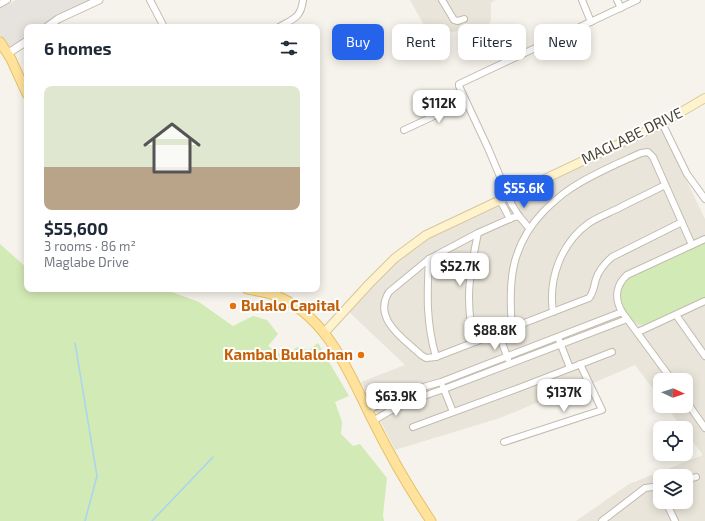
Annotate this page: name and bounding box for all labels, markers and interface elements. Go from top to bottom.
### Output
chip: Buy [332,24,384,60]
chip: Rent [392,24,450,60]
chip: Filters [458,24,526,60]
chip: New [534,24,591,60]
icon: filters [278,37,300,59]
text: 6 homes [44,38,112,58]
pin: $112K [411,90,467,124]
text: $112K [422,95,456,111]
street label: MAGLABE DRIVE [578,103,685,167]
icon: home [136,112,208,184]
pin: $55.6K [491,175,557,209]
text: $55.6K [504,180,544,196]
text: $55,600 [44,218,108,238]
text: 3 rooms · 86 m² [44,238,136,254]
pin: $52.7K [427,253,493,287]
text: Maglabe Drive [44,254,129,270]
text: $52.7K [440,258,480,274]
place label: Bulalo Capital [241,296,340,314]
marker: Bulalo Capital [228,301,238,311]
pin: $88.8K [462,317,528,351]
text: $88.8K [473,322,517,338]
place label: Kambal Bulalohan [224,345,353,363]
marker: Kambal Bulalohan [356,350,366,360]
north arrow [653,373,693,413]
map controls [653,373,693,509]
pin: $137K [536,379,592,413]
pin: $63.9K [363,383,429,417]
text: $137K [546,384,582,400]
text: $63.9K [375,388,417,404]
button: locate [653,421,693,461]
button: layers [653,469,693,509]

